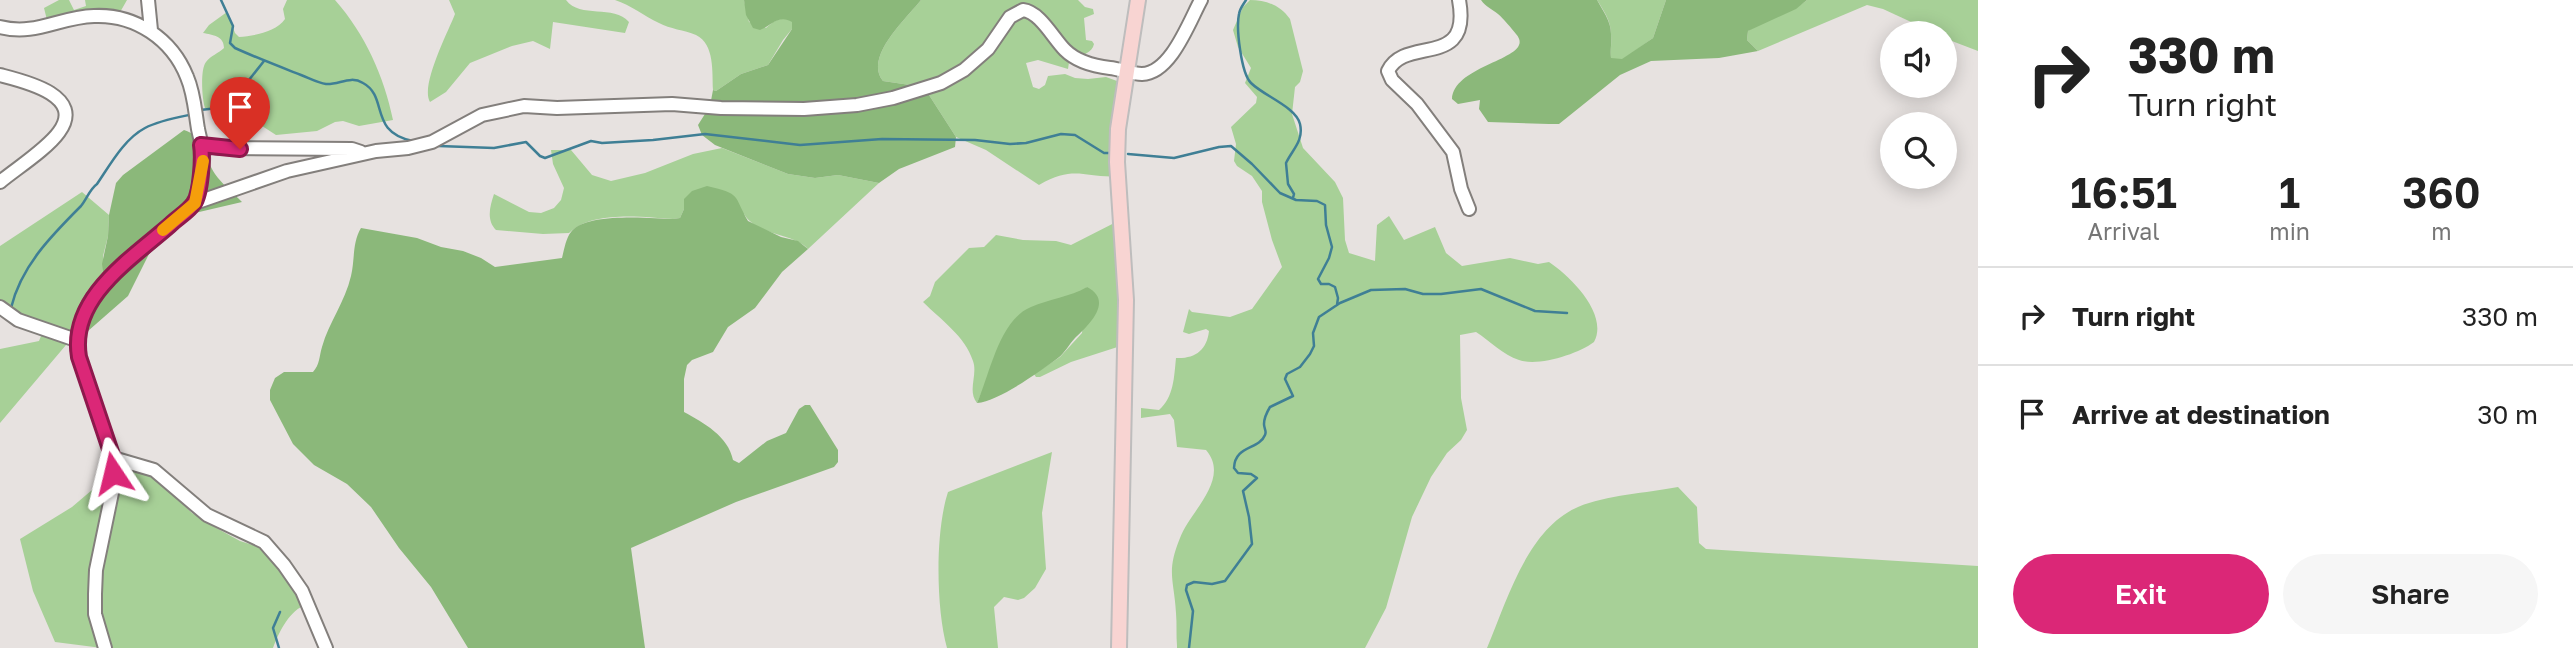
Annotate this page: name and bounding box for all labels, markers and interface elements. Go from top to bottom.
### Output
map controls [1880,21,1957,189]
button: sound [1880,21,1957,98]
text: 330 m [2128,25,2275,84]
icon: right [2013,28,2104,119]
pin [210,77,270,149]
text: Turn right [2128,85,2277,123]
icon: arrive [221,88,259,126]
button: search [1880,112,1957,189]
text: 16:51 [2070,167,2177,217]
text: 1 [2279,167,2300,217]
text: 360 [2402,167,2481,217]
text: Arrival [2088,217,2160,245]
text: min [2269,217,2310,245]
text: m [2431,217,2452,245]
icon: right [2013,297,2051,335]
text: Turn right [2072,301,2195,332]
text: 330 m [2462,301,2538,332]
icon: arrive [2013,395,2051,433]
text: Arrive at destination [2072,399,2330,430]
text: 30 m [2477,399,2538,430]
position arrow [76,436,150,510]
button: Exit [2013,554,2269,634]
button: Share [2283,554,2538,634]

